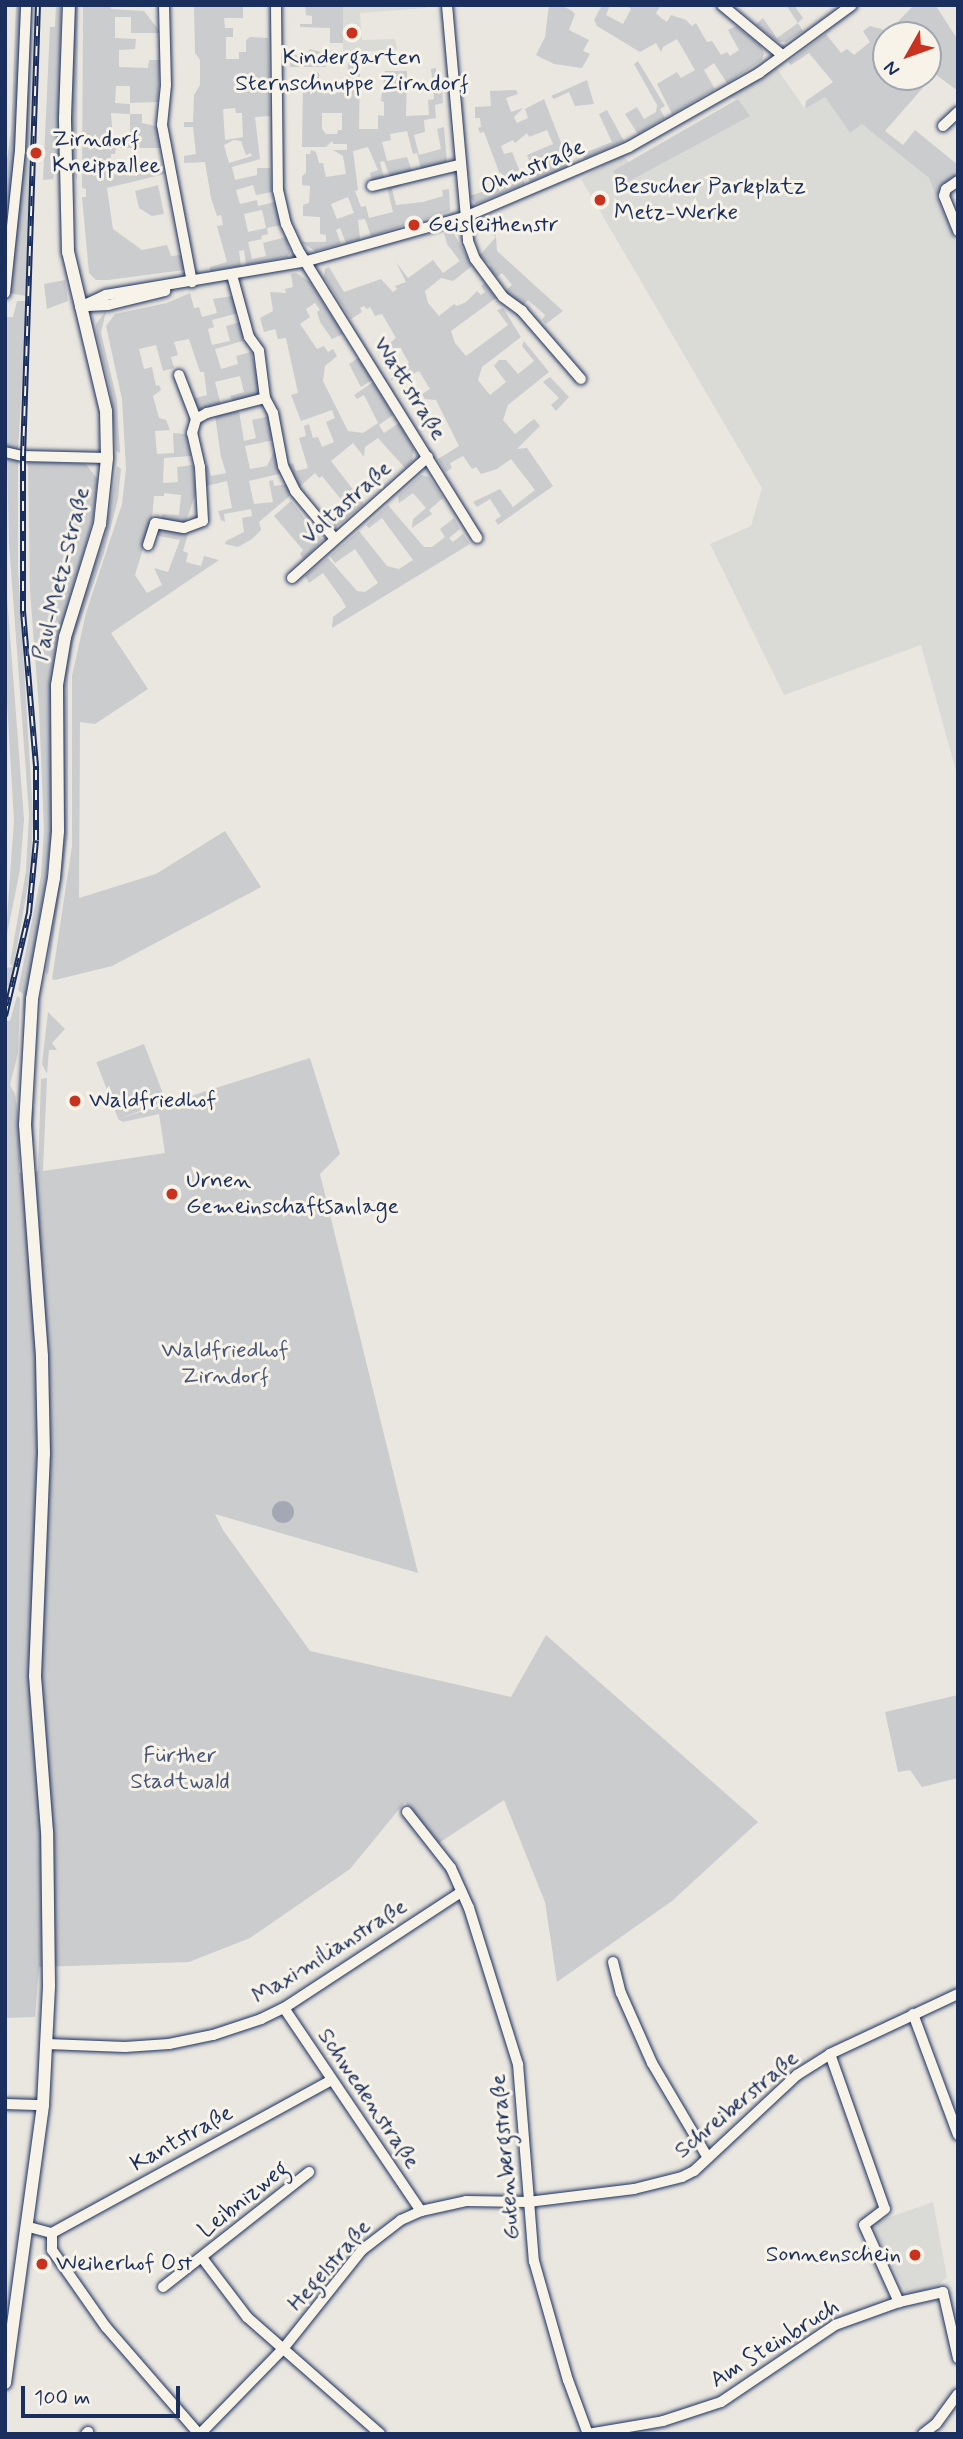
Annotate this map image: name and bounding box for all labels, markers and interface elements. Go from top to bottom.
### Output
north arrow [872,21,942,91]
marker: Kindergarten Sternschnuppe Zirndorf [344,25,360,41]
place label: Kindergarten Sternschnuppe Zirndorf [236,44,468,98]
text: N [878,56,906,81]
place label: Zirndorf Kneippallee [52,126,160,180]
street label: Ohmstraße [477,134,589,202]
marker: Zirndorf Kneippallee [26,143,46,163]
place label: Besucher Parkplatz Metz-Werke [614,173,801,227]
marker: Besucher Parkplatz Metz-Werke [592,192,608,208]
place label: Geisleithenstr [428,211,559,239]
marker: Geisleithenstr [406,217,422,233]
street label: Wattstraße [366,332,452,446]
street label: Voltastraße [296,455,398,551]
street label: Paul-Metz-Straße [27,484,97,664]
place label: Waldfriedhof [89,1087,216,1115]
marker: Waldfriedhof [67,1093,83,1109]
place label: Urnen Gemeinschaftsanlage [186,1167,399,1221]
marker: Urnen Gemeinschaftsanlage [164,1186,180,1202]
park label: Waldfriedhof Zirndorf [161,1337,289,1391]
park label: Fürther Stadtwald [130,1742,230,1796]
street label: Maximilianstraße [247,1893,413,2011]
street label: Schwedenstraße [311,2023,425,2175]
street label: Schreiberstraße [669,2045,805,2165]
street label: Gutenbergstraße [485,2073,527,2241]
street label: Kantstraße [126,2100,238,2178]
street label: Leibnizweg [193,2155,295,2245]
street label: Hegelstraße [283,2214,377,2318]
place label: Sonnenschein [766,2241,901,2269]
marker: Sonnenschein [907,2247,923,2263]
place label: Weiherhof Ost [56,2250,192,2278]
marker: Weiherhof Ost [34,2256,50,2272]
street label: Am Steinbruch [706,2294,844,2394]
scale bar [24,2372,184,2416]
text: 100 m [34,2384,90,2412]

